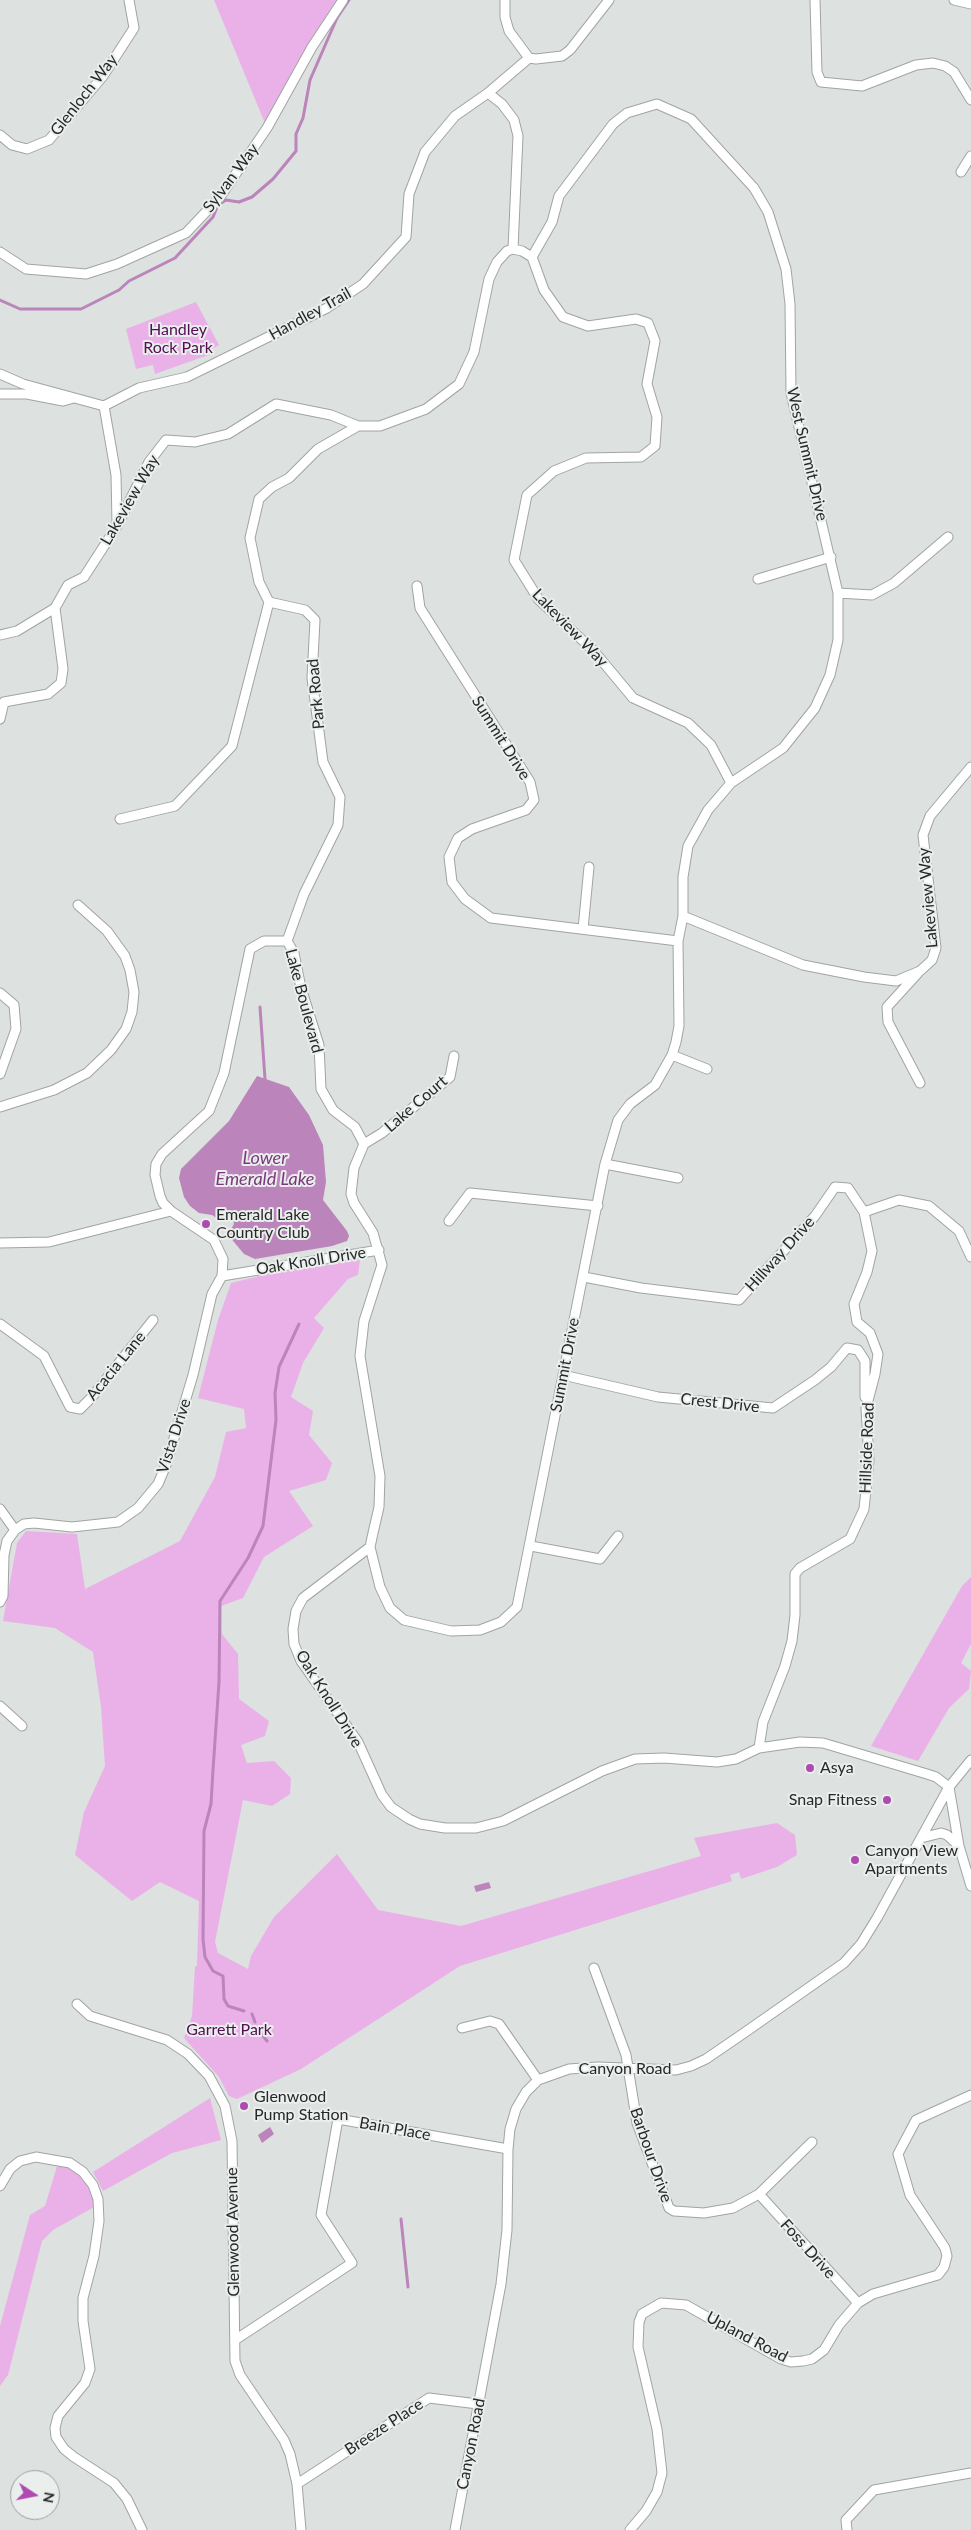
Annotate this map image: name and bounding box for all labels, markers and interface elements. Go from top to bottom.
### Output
street label: Glenloch Way [46,50,122,140]
street label: Sylvan Way [199,140,263,216]
street label: Handley Trail [265,284,355,344]
park label: Handley Rock Park [143,320,213,358]
street label: West Summit Drive [782,385,832,523]
street label: Lakeview Way [96,452,164,548]
street label: Lakeview Way [528,585,612,671]
street label: Park Road [303,658,329,730]
street label: Summit Drive [468,692,534,784]
street label: Lakeview Way [914,847,942,949]
street label: Lake Boulevard [281,947,327,1055]
street label: Lake Court [381,1072,451,1136]
water label: Lower Emerald Lake [216,1147,314,1190]
place label: Emerald Lake Country Club [216,1205,310,1243]
street label: Hillway Drive [741,1213,819,1295]
marker: Emerald Lake Country Club [200,1218,212,1230]
street label: Oak Knoll Drive [255,1243,367,1279]
street label: Summit Drive [546,1316,584,1414]
street label: Acacia Lane [82,1328,150,1404]
street label: Crest Drive [679,1389,761,1417]
street label: Vista Drive [153,1396,195,1476]
street label: Hillside Road [856,1402,878,1494]
street label: Oak Knoll Drive [291,1647,367,1751]
place label: Asya [820,1758,854,1778]
marker: Asya [804,1762,816,1774]
place label: Snap Fitness [789,1790,877,1810]
marker: Snap Fitness [881,1794,893,1806]
place label: Canyon View Apartments [865,1841,958,1879]
marker: Canyon View Apartments [849,1854,861,1866]
park label: Garrett Park [186,2020,272,2040]
street label: Canyon Road [579,2059,671,2079]
place label: Glenwood Pump Station [254,2087,348,2125]
marker: Glenwood Pump Station [238,2100,250,2112]
street label: Barbour Drive [626,2105,676,2205]
street label: Bain Place [358,2113,432,2145]
street label: Glenwood Avenue [222,2167,244,2297]
street label: Foss Drive [776,2215,840,2283]
street label: Upland Road [703,2307,791,2367]
street label: Breeze Place [341,2395,427,2459]
street label: Canyon Road [453,2397,489,2491]
north arrow [10,2470,60,2520]
text: N [40,2491,59,2505]

